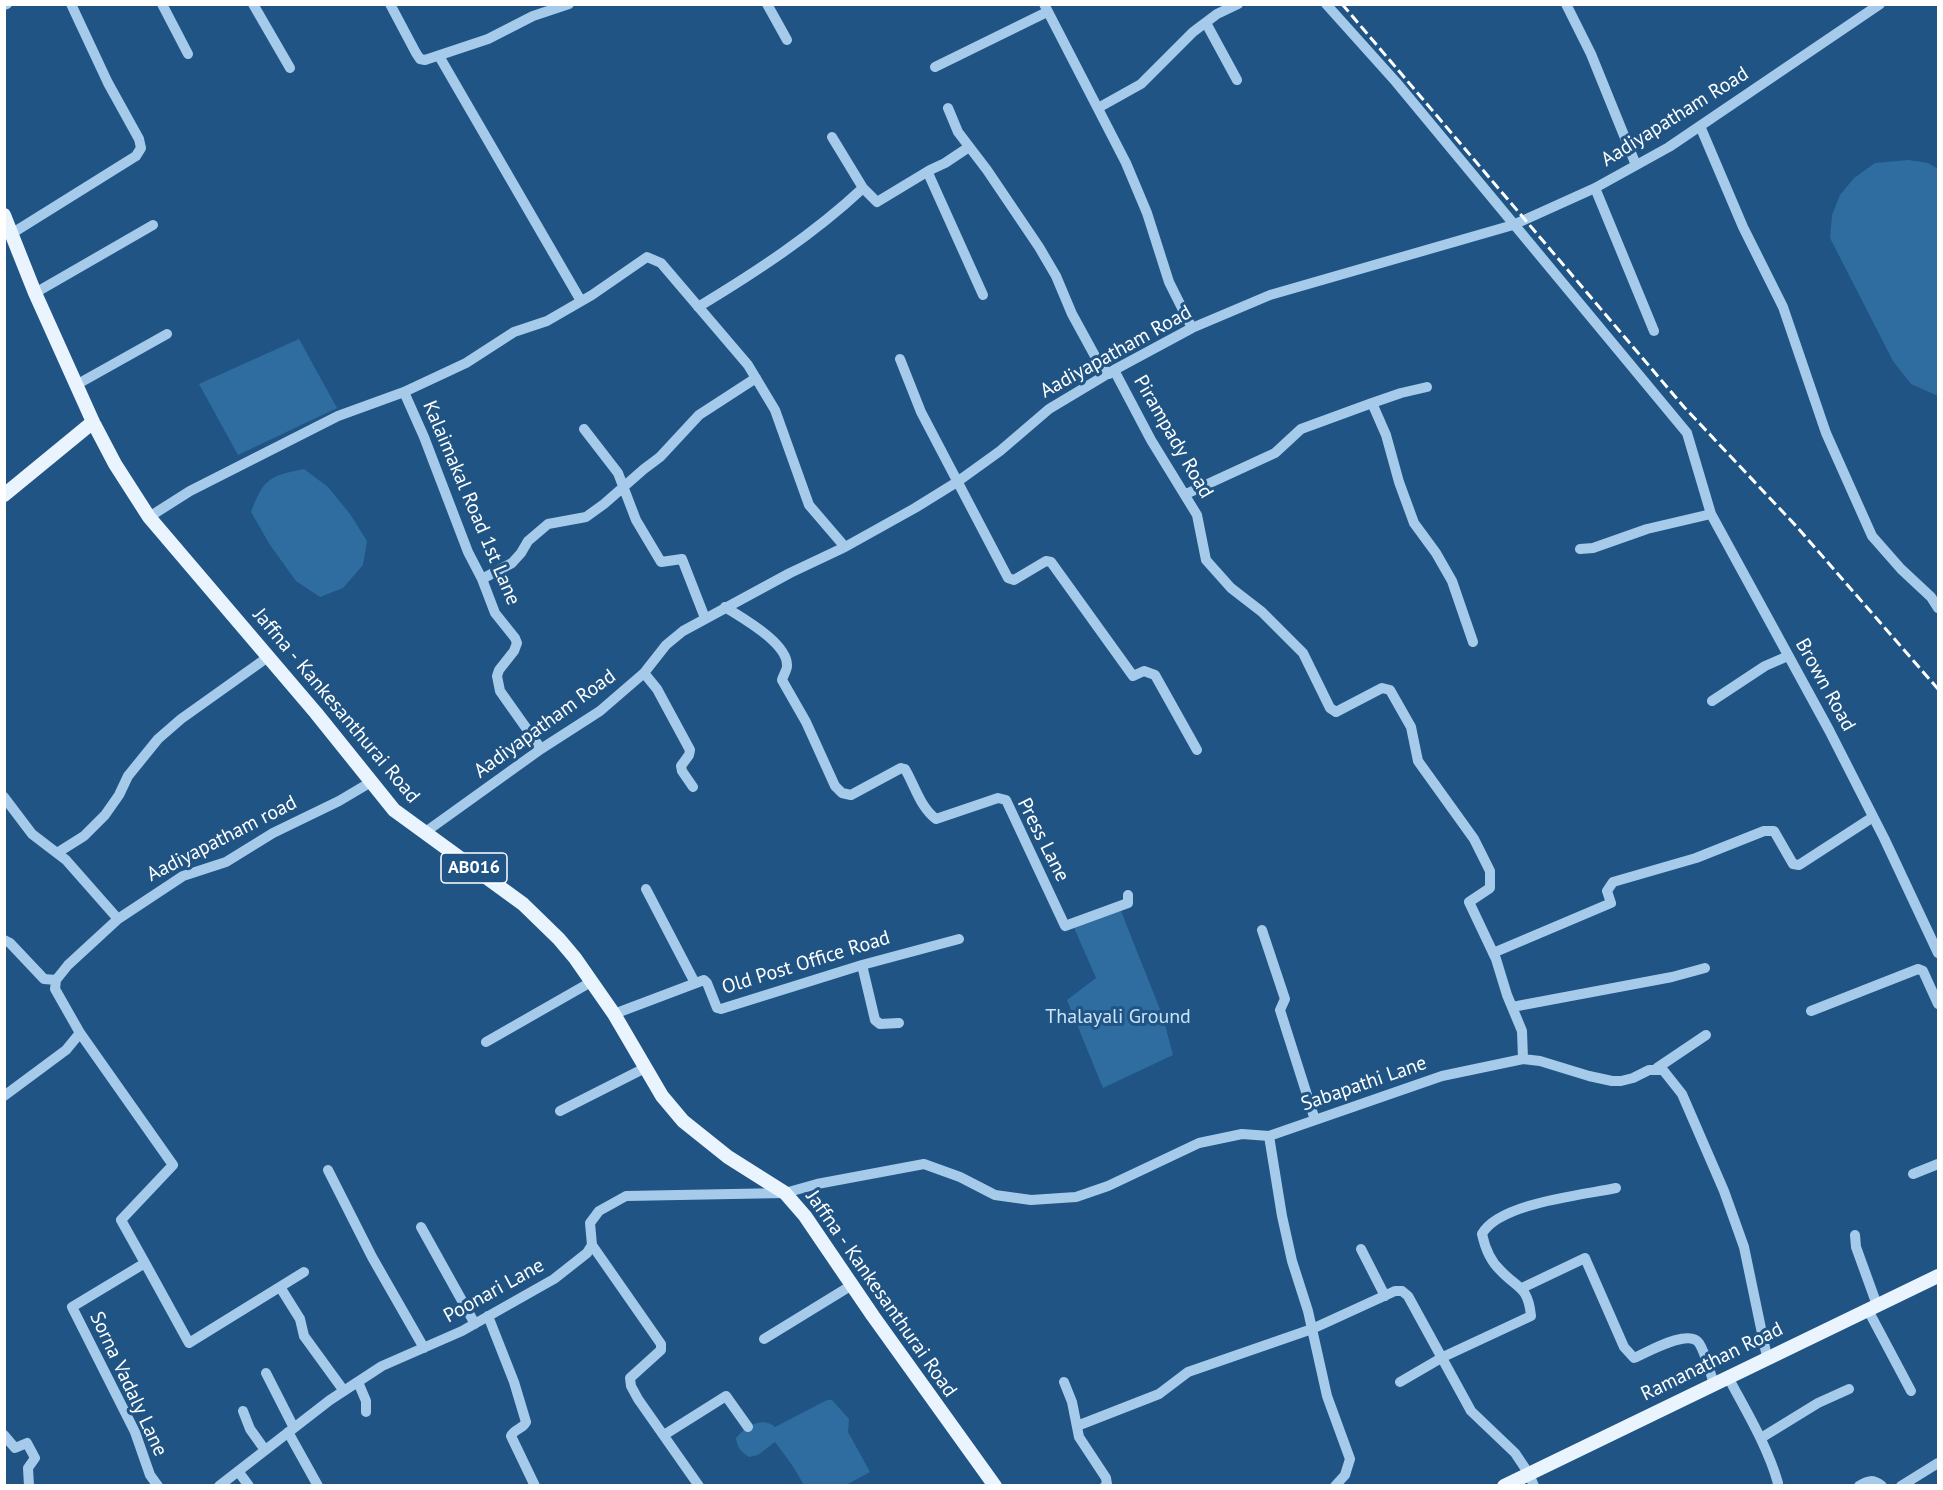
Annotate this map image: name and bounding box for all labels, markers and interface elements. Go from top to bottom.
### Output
street label: Aadiyapatham Road [1597,62,1753,172]
street label: Aadiyapatham Road [1036,300,1196,404]
street label: Pirampady Road [1128,371,1218,503]
street label: Kalaimakal Road 1st Lane [417,397,525,609]
street label: Jaffna - Kankesanthurai Road [247,604,425,808]
street label: Brown Road [1790,634,1860,736]
street label: Aadiyapatham Road [469,665,621,783]
street label: Aadiyapatham road [143,791,301,887]
street label: Press Lane [1012,794,1074,886]
road number: AB016 [441,853,507,883]
street label: Old Post Office Road [719,926,893,1000]
park label: Thalayali Ground [1045,1005,1191,1029]
street label: Sabapathi Lane [1298,1051,1430,1117]
street label: Jaffna - Kankesanthurai Road [800,1186,962,1402]
street label: Poonari Lane [440,1254,548,1328]
street label: Sorna Vadaly Lane [84,1308,172,1460]
street label: Ramanathan Road [1637,1317,1787,1407]

